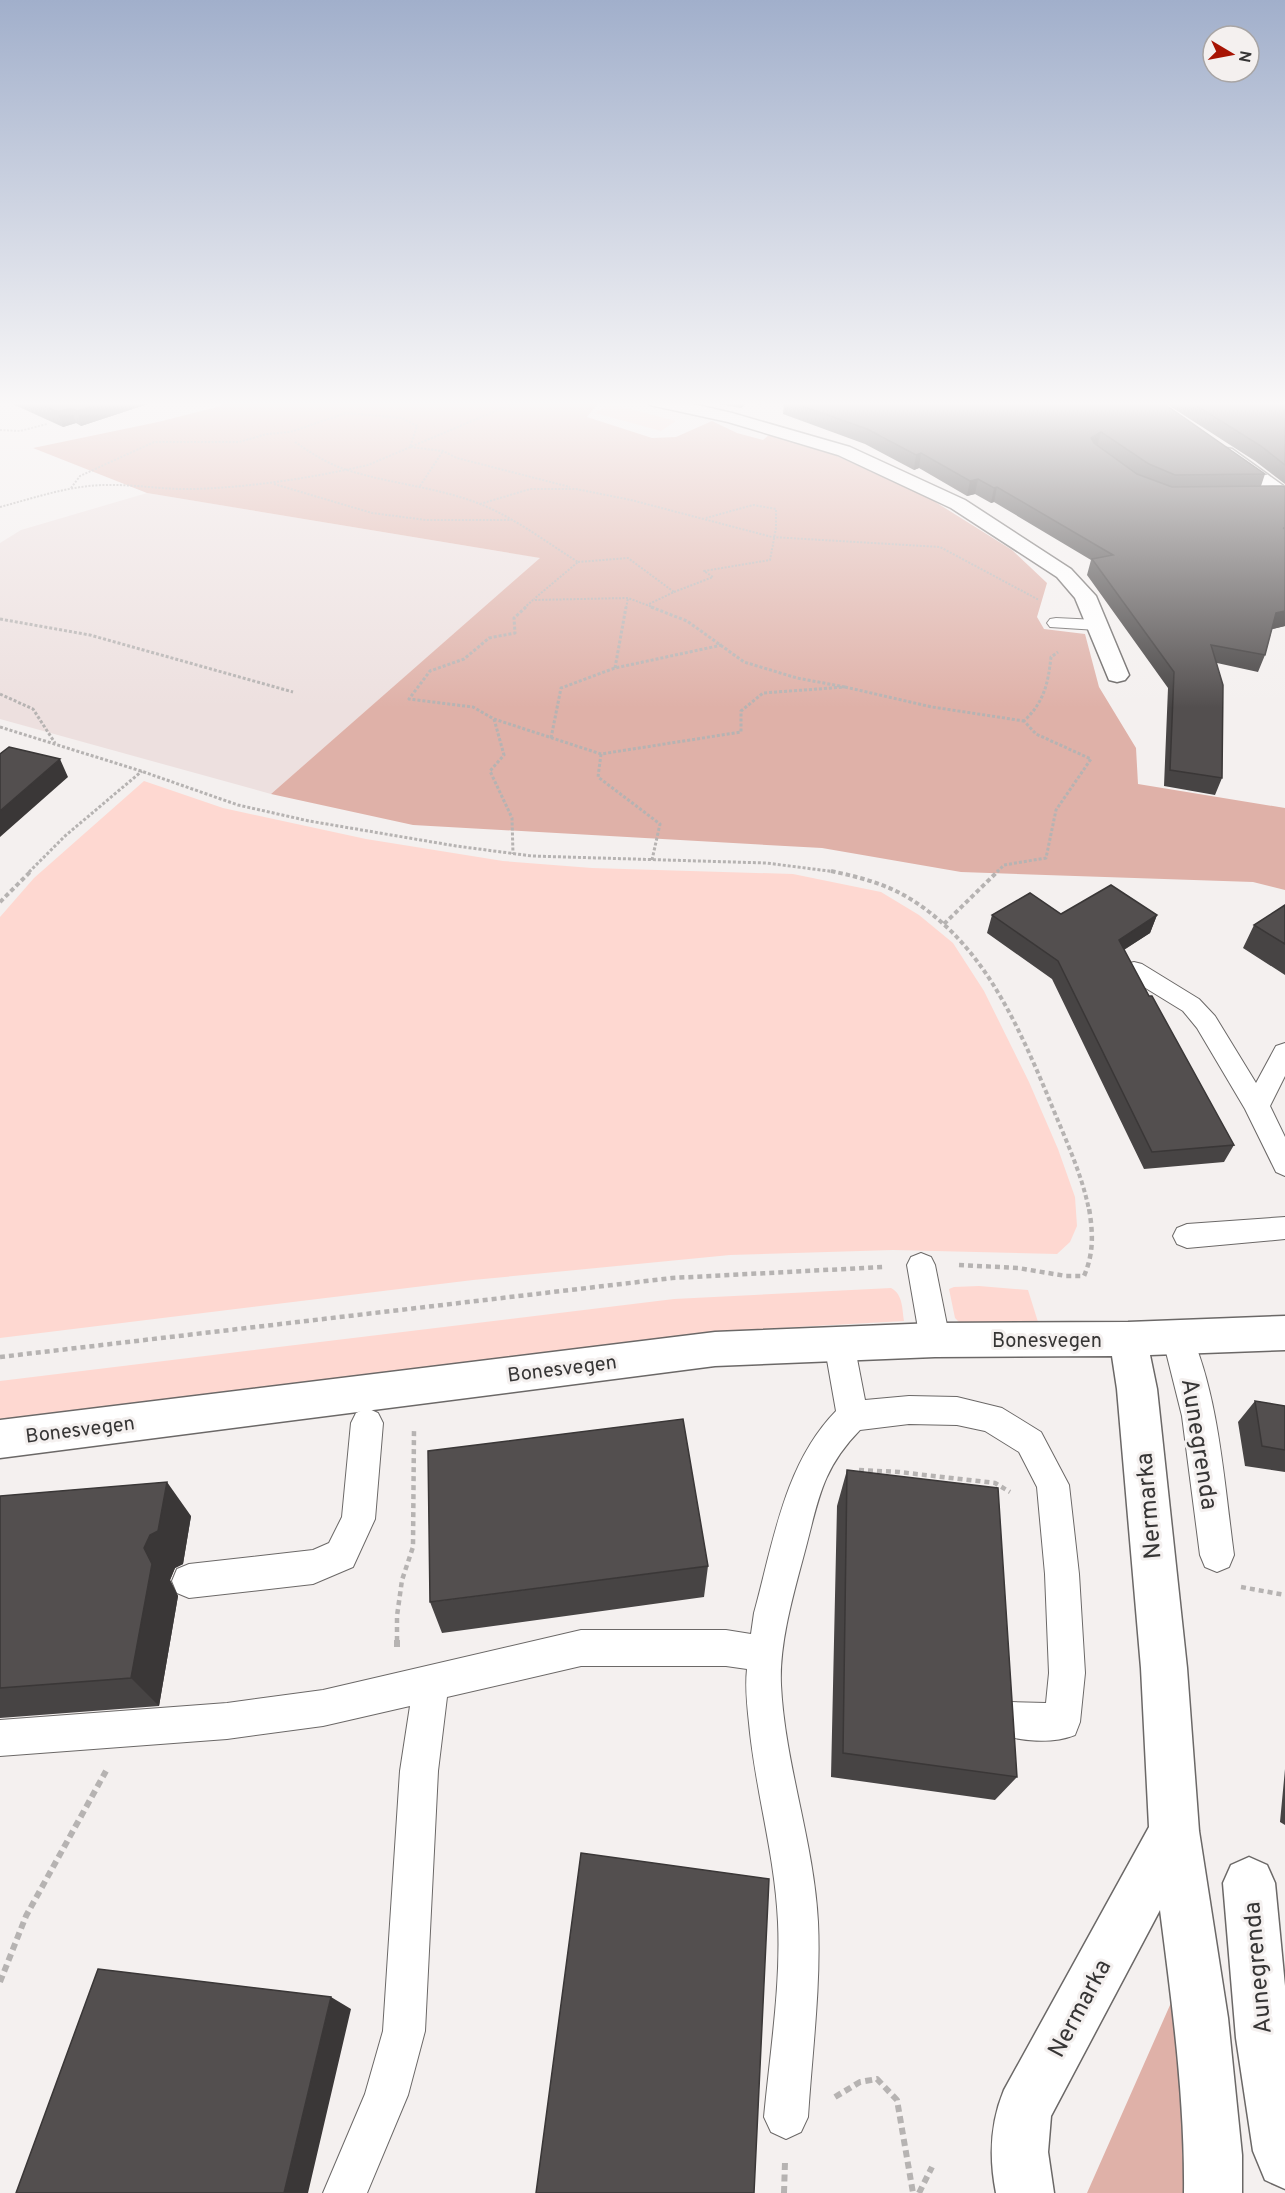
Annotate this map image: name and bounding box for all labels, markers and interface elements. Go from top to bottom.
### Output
north arrow [1201,24,1261,84]
text: N [1233,49,1255,64]
street label: Bonesvegen [992,1329,1102,1355]
street label: Bonesvegen [506,1350,618,1390]
street label: Aunegrenda [1173,1376,1223,1512]
street label: Bonesvegen [24,1411,136,1451]
street label: Nermarka [1130,1451,1170,1560]
street label: Aunegrenda [1238,1900,1280,2035]
street label: Nermarka [1042,1955,1119,2063]

